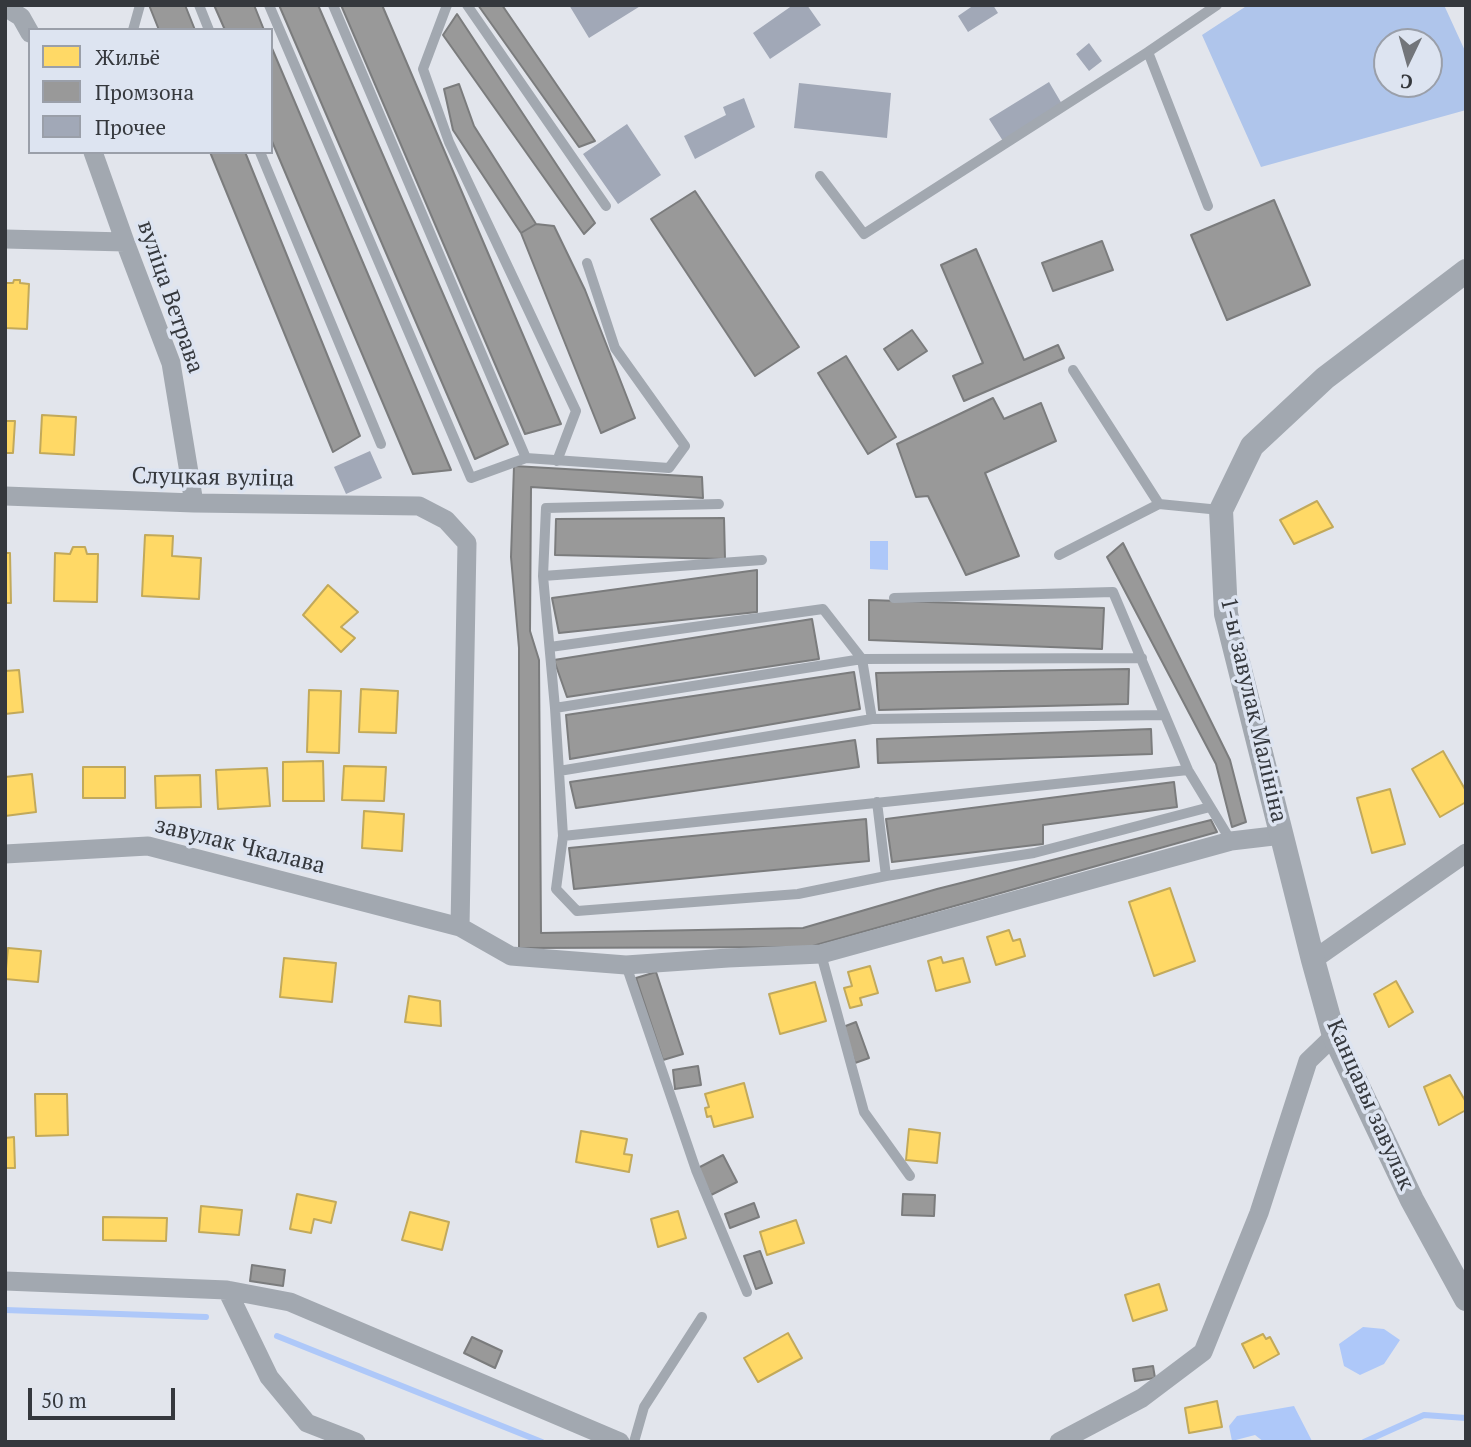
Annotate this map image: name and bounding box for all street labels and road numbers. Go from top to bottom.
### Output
street label: вуліца Ветрава [131,217,209,377]
street label: Слуцкая вуліца [131,463,295,493]
street label: 1-ы завулак Малініна [1214,595,1292,825]
street label: завулак Чкалава [152,812,328,880]
street label: Канцавы завулак [1320,1016,1420,1194]

